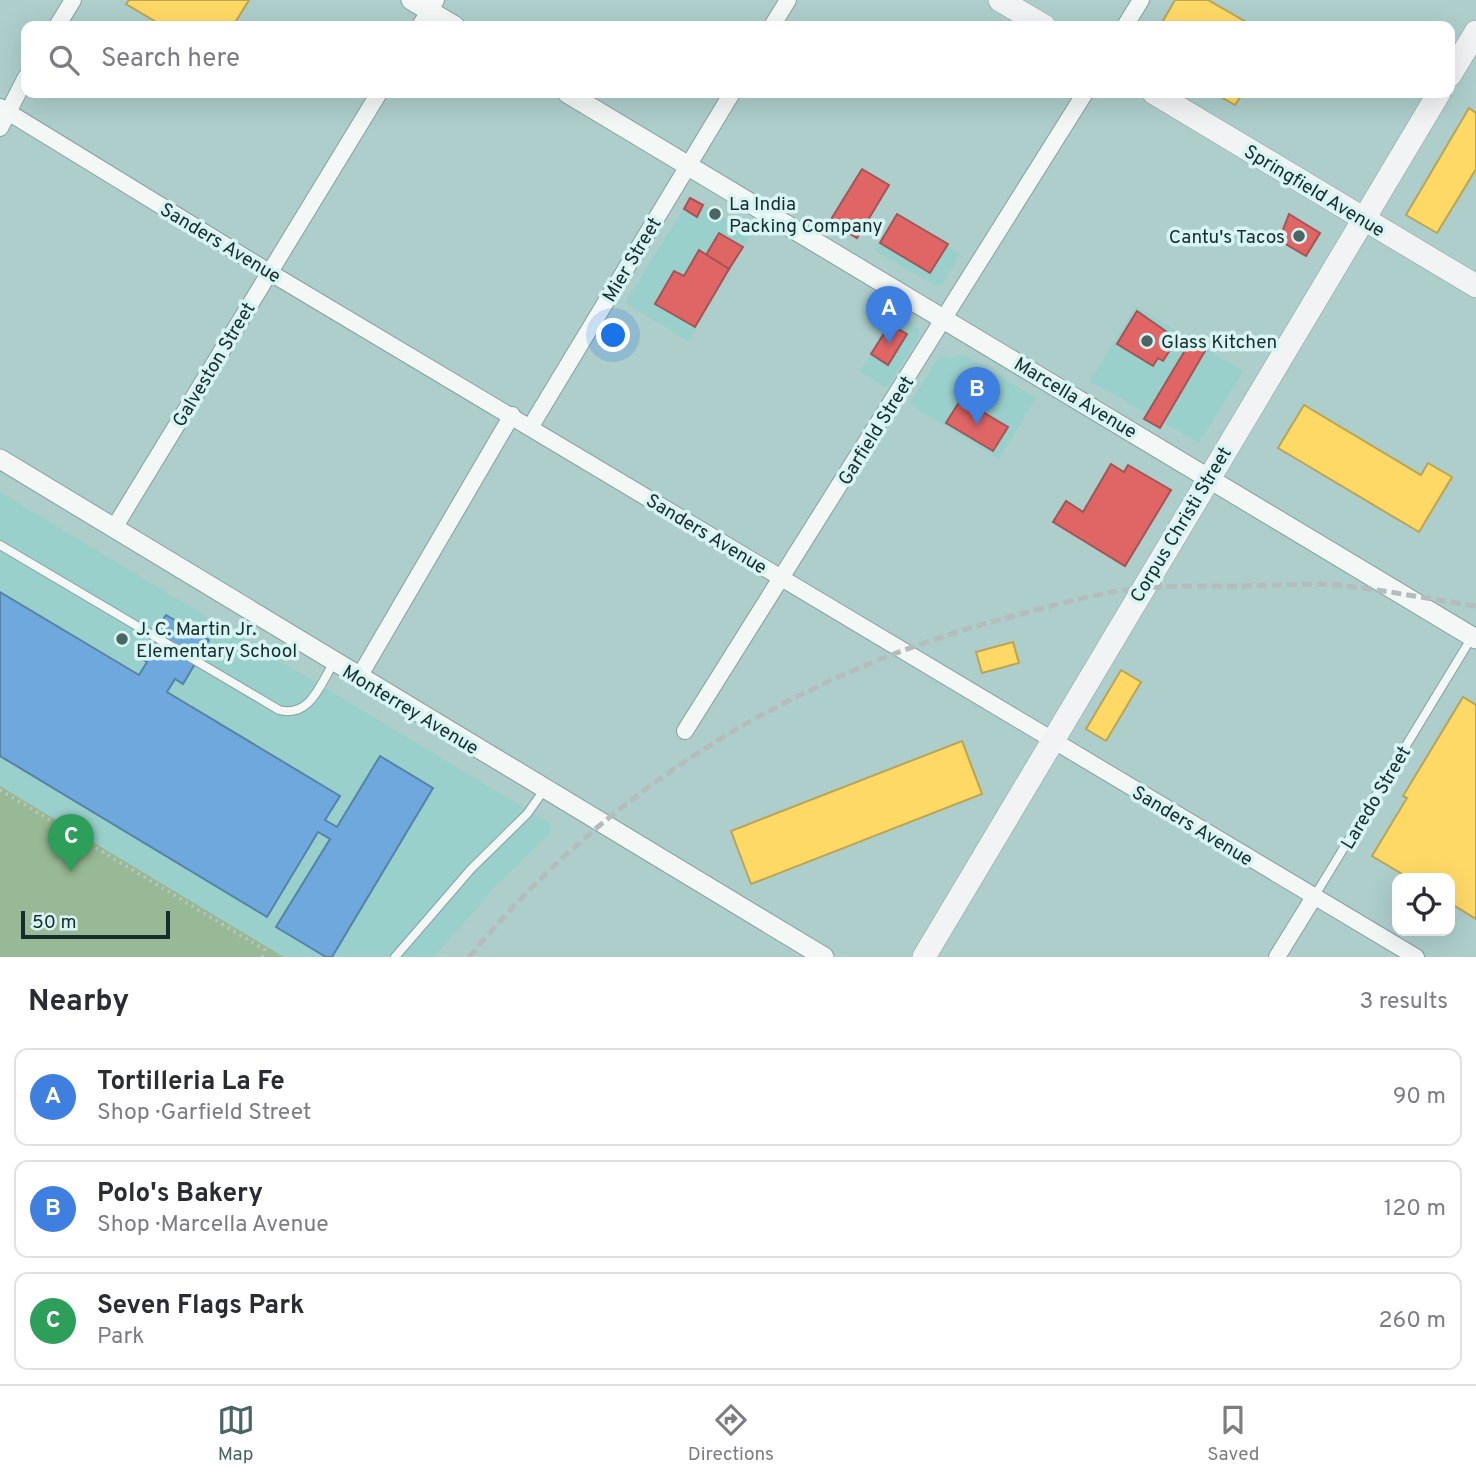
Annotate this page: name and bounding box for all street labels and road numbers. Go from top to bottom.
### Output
street label: Springfield Avenue [1239,140,1389,243]
street label: Sanders Avenue [155,198,285,289]
street label: Mier Street [598,213,667,307]
street label: Galveston Street [168,298,261,432]
street label: Marcella Avenue [1009,353,1141,445]
street label: Garfield Street [833,372,920,490]
street label: Corpus Christi Street [1126,443,1238,607]
street label: Sanders Avenue [641,489,771,580]
street label: Monterrey Avenue [337,661,483,761]
street label: Laredo Street [1336,742,1417,854]
street label: Sanders Avenue [1127,781,1257,872]

